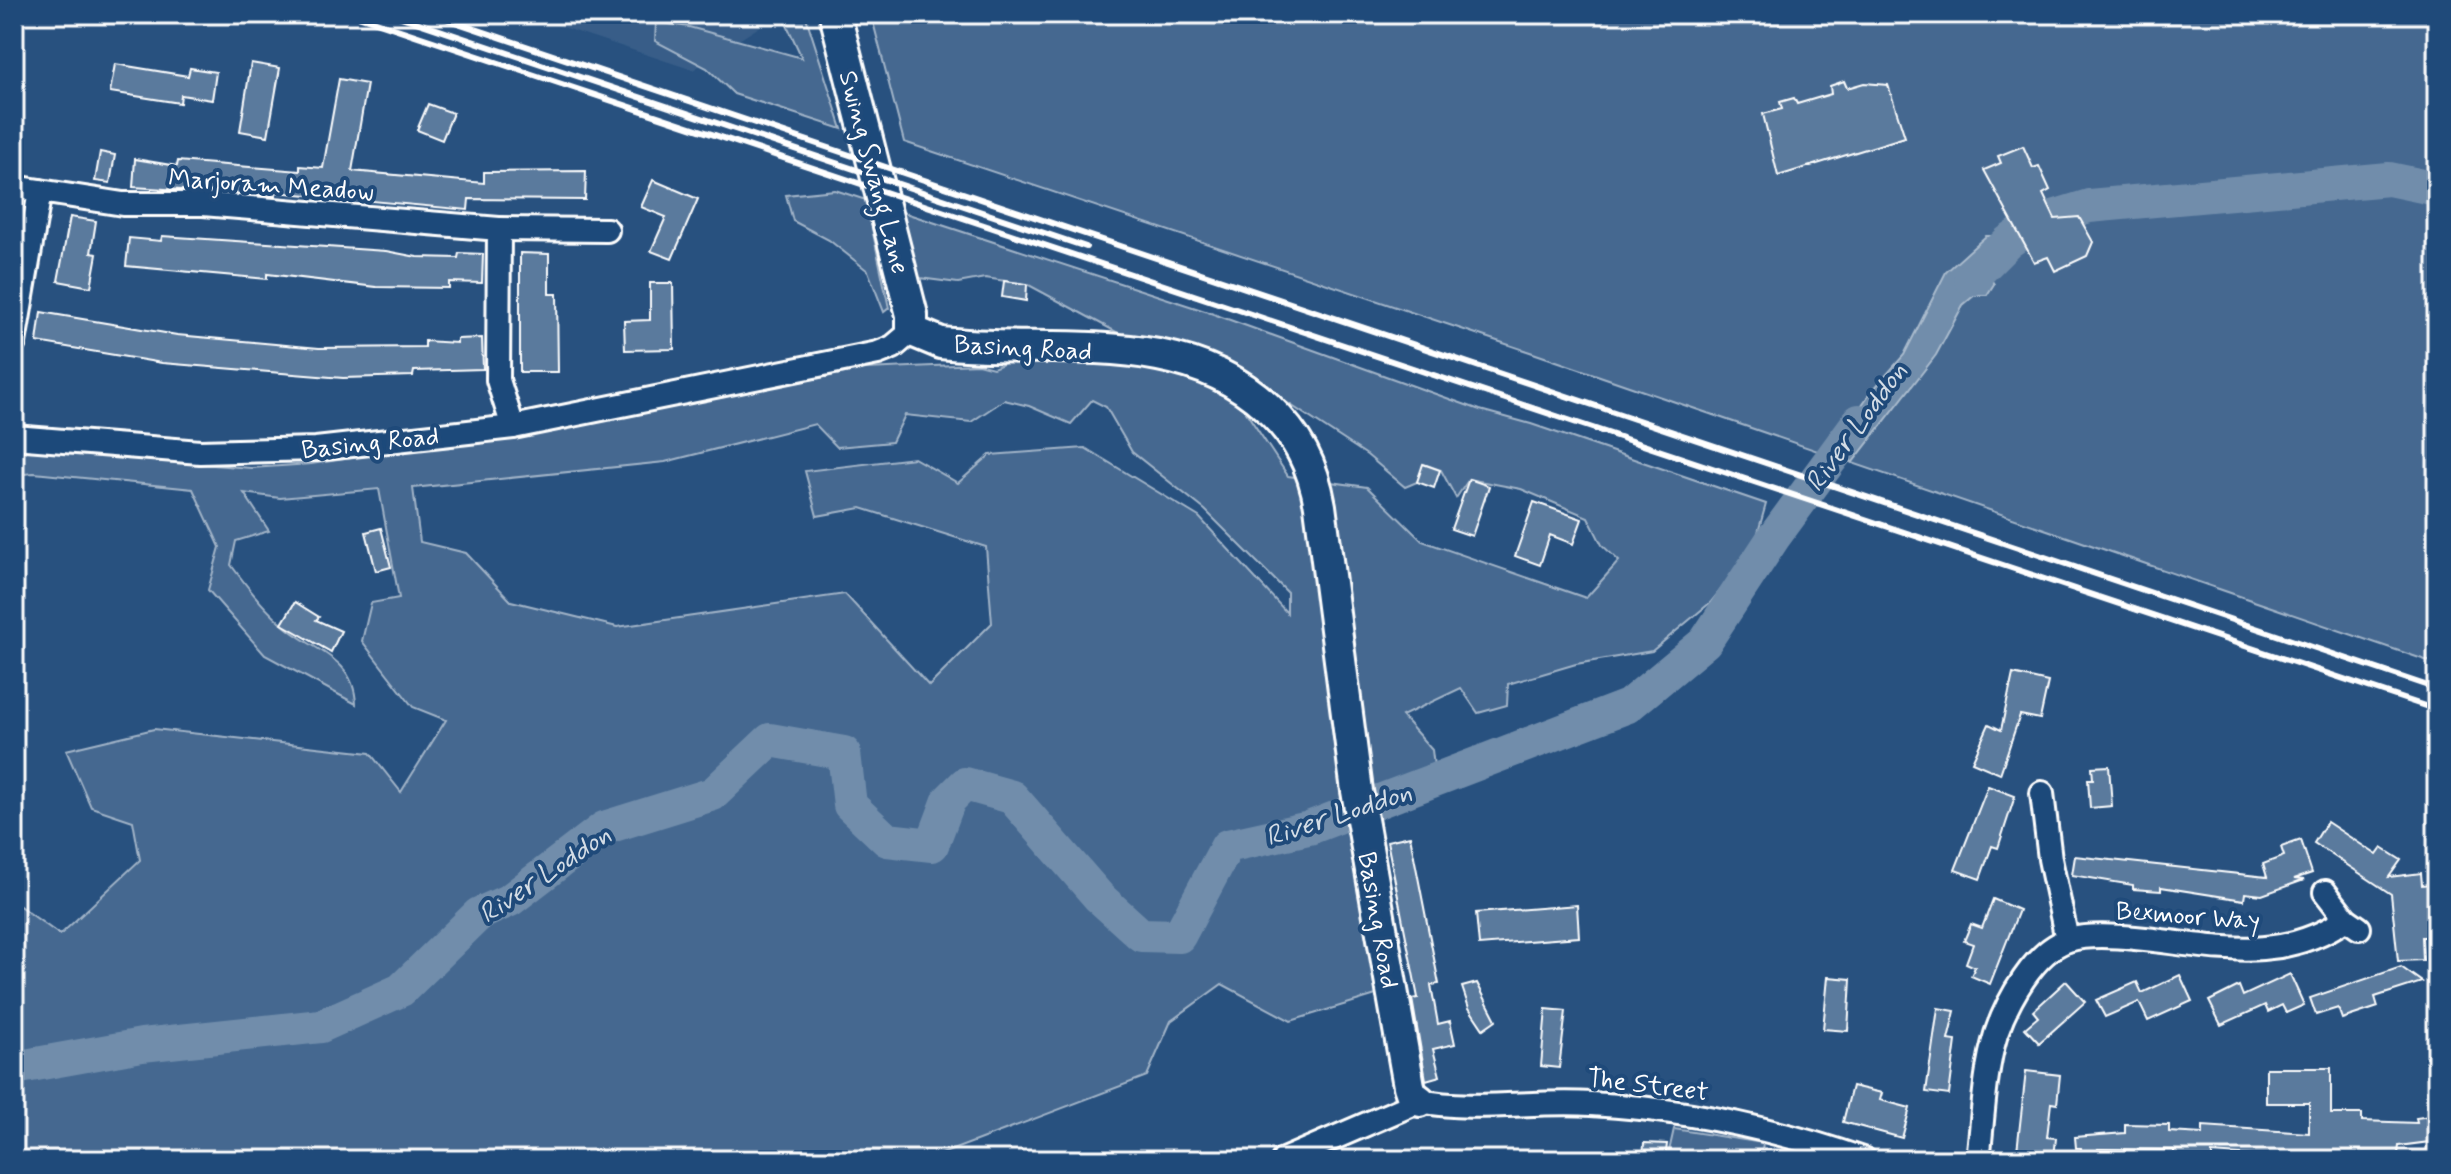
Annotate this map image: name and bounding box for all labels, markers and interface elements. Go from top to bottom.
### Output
street label: Swing Swang Lane [827,67,917,279]
street label: Marjoram Meadow [167,162,375,210]
street label: Basing Road [953,328,1093,370]
water label: River Loddon [1797,355,1917,500]
street label: Basing Road [300,420,441,468]
water label: River Loddon [1261,774,1417,857]
water label: River Loddon [472,817,619,933]
street label: Basing Road [1348,849,1406,991]
street label: Bexmoor Way [2115,895,2261,939]
street label: The Street [1585,1062,1710,1110]

